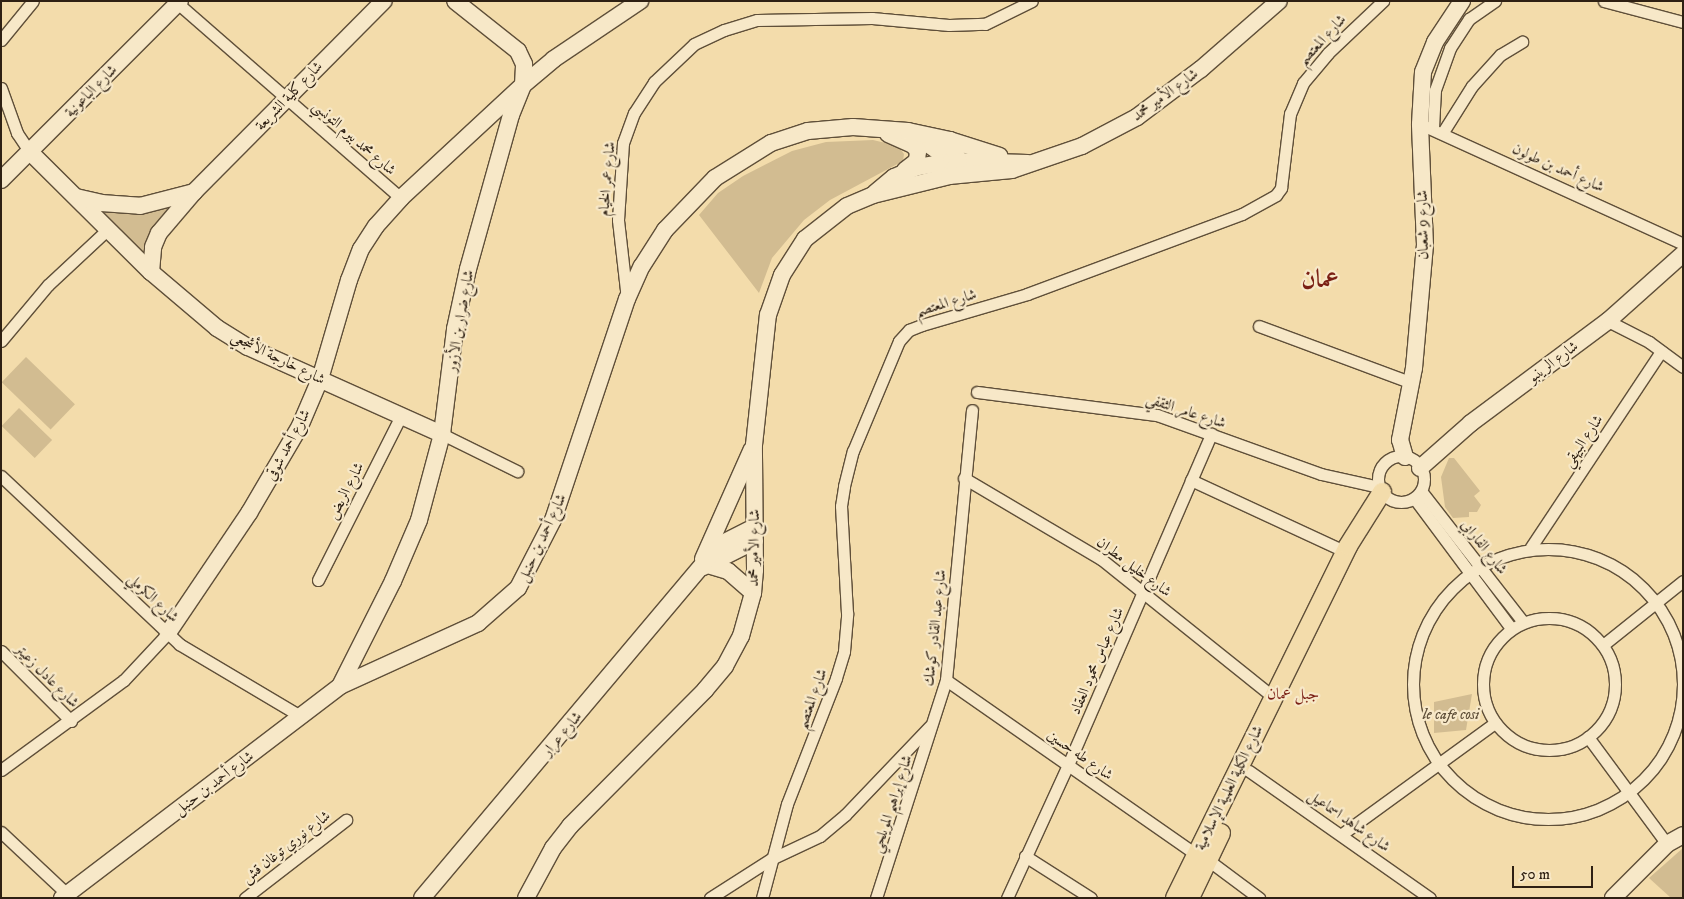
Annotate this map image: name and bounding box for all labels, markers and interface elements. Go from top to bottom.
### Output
street label: شارع المعتصم [1294,11,1350,69]
street label: شارع كلية الشريعة [252,58,326,134]
street label: شارع الباعونية [61,61,121,121]
street label: شارع الأمير محمد [1128,65,1202,125]
street label: شارع محمد بيرم التونسي [309,97,399,179]
street label: شارع أحمد بن طولون [1509,140,1607,196]
street label: شارع عمر الخيام [595,141,619,217]
street label: شارع 9 شعبان [1413,190,1433,260]
district label: عمان [1301,265,1339,295]
street label: شارع ضرار بن الأزور [442,269,478,373]
street label: شارع المعتصم [913,285,979,321]
street label: شارع خارجة الأشجعي [228,327,328,389]
street label: شارع الرينبو [1524,337,1582,387]
street label: شارع عامر الثقفي [1144,390,1228,432]
street label: شارع أحمد شوقي [262,406,314,484]
street label: شارع البيهقي [1559,411,1607,471]
street label: شارع الربض [324,459,368,523]
street label: شارع أحمد بن حنبل [514,491,570,585]
street label: شارع الأمير محمد [744,509,764,587]
street label: شارع الفارابي [1457,516,1511,578]
street label: شارع خليل مطران [1093,533,1175,601]
street label: شارع عبد القادر كوشك [920,569,950,687]
street label: شارع الكرملي [124,570,182,626]
street label: شارع عباس محمود العقاد [1066,605,1128,717]
street label: شارع عادل زعيتر [11,640,83,712]
street label: شارع المعتصم [793,666,831,732]
district label: جبل عمان [1267,684,1319,704]
park label: le cafe cosi [1423,706,1479,724]
street label: شارع عرار [538,708,586,760]
street label: شارع الكلية العلمية الإسلامية [1191,723,1267,853]
street label: شارع طه حسين [1044,726,1116,784]
street label: شارع أحمد بن حنبل [171,747,257,819]
street label: شارع إبراهيم المويلحي [868,753,916,855]
street label: شارع شاهد اسماعيل [1305,786,1393,856]
street label: شارع نوري توغان قش [238,807,334,887]
scale bar [1514,856,1595,888]
text: 50 m [1520,865,1550,884]

